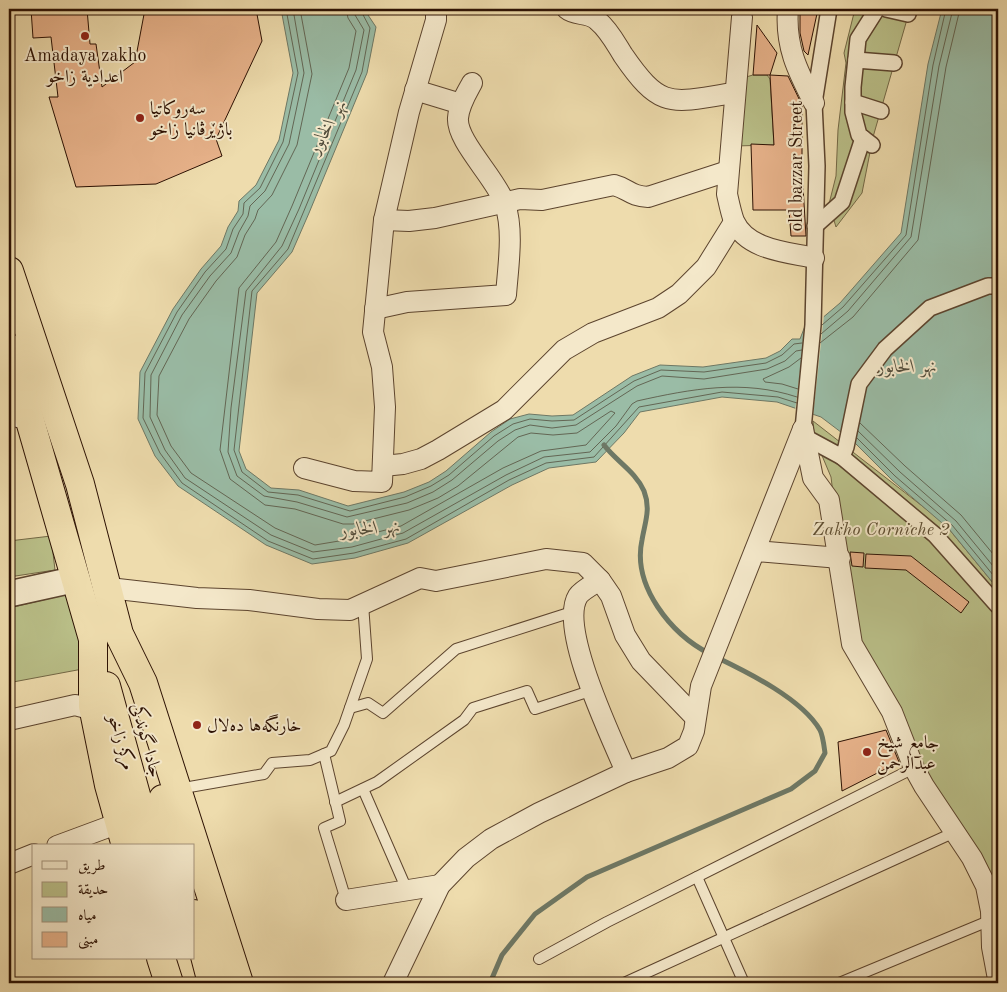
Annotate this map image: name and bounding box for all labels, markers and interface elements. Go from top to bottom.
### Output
marker: Amadaya zakho اعدادية زاخو [79,30,91,42]
place label: Amadaya zakho اعدادية زاخو [24,47,146,87]
water label: نهر الخابور [304,96,352,160]
place label: سه‌روكاتيا باژێرڤانيا زاخو [148,99,232,140]
street label: old bazzar Street [788,100,806,232]
marker: سه‌روكاتيا باژێرڤانيا زاخو [134,112,146,124]
water label: نهر الخابور [875,358,937,378]
water label: نهر الخابور [338,518,401,542]
park label: Zakho Corniche 2 [812,521,950,539]
street label: جادا گوندکی [127,700,168,780]
street label: مركز زاخو [101,710,139,773]
place label: خارنگەها دەلال [207,714,301,736]
marker: خارنگەها دەلال [191,719,203,731]
place label: جامع شيخ عبدالرحمن [877,734,939,775]
marker: جامع شيخ عبدالرحمن [861,746,873,758]
legend [32,844,195,960]
text: طريق [78,859,105,875]
text: حديقة [78,883,108,898]
text: مياه [78,909,96,924]
text: مبنى [78,933,98,950]

